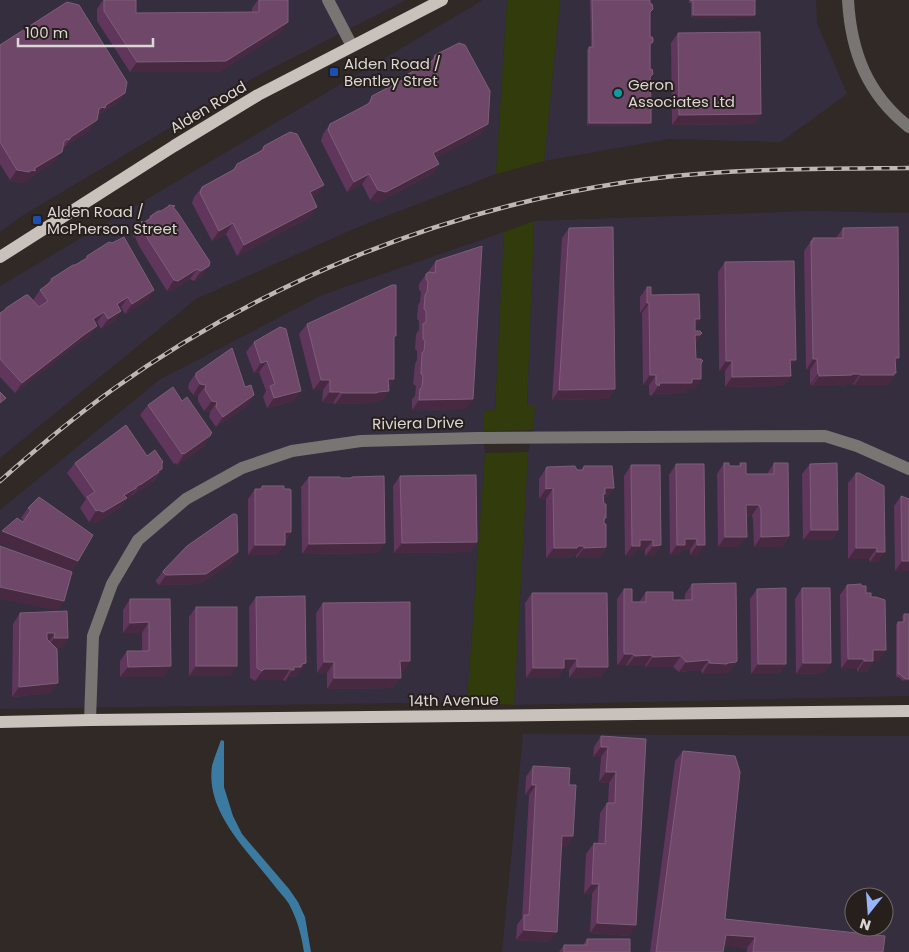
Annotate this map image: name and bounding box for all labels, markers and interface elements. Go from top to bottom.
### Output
scale bar [18,15,152,47]
text: 100 m [25,22,68,43]
place label: Alden Road / Bentley Stret [344,53,441,91]
marker: Alden Road / Bentley Stret [328,66,340,78]
place label: Geron Associates Ltd [628,74,735,112]
street label: Alden Road [166,76,250,138]
marker: Geron Associates Ltd [612,87,624,99]
place label: Alden Road / McPherson Street [47,201,177,239]
marker: Alden Road / McPherson Street [31,214,43,226]
street label: Riviera Drive [372,412,464,434]
street label: 14th Avenue [409,689,499,711]
north arrow [844,887,894,937]
text: N [857,913,873,936]

